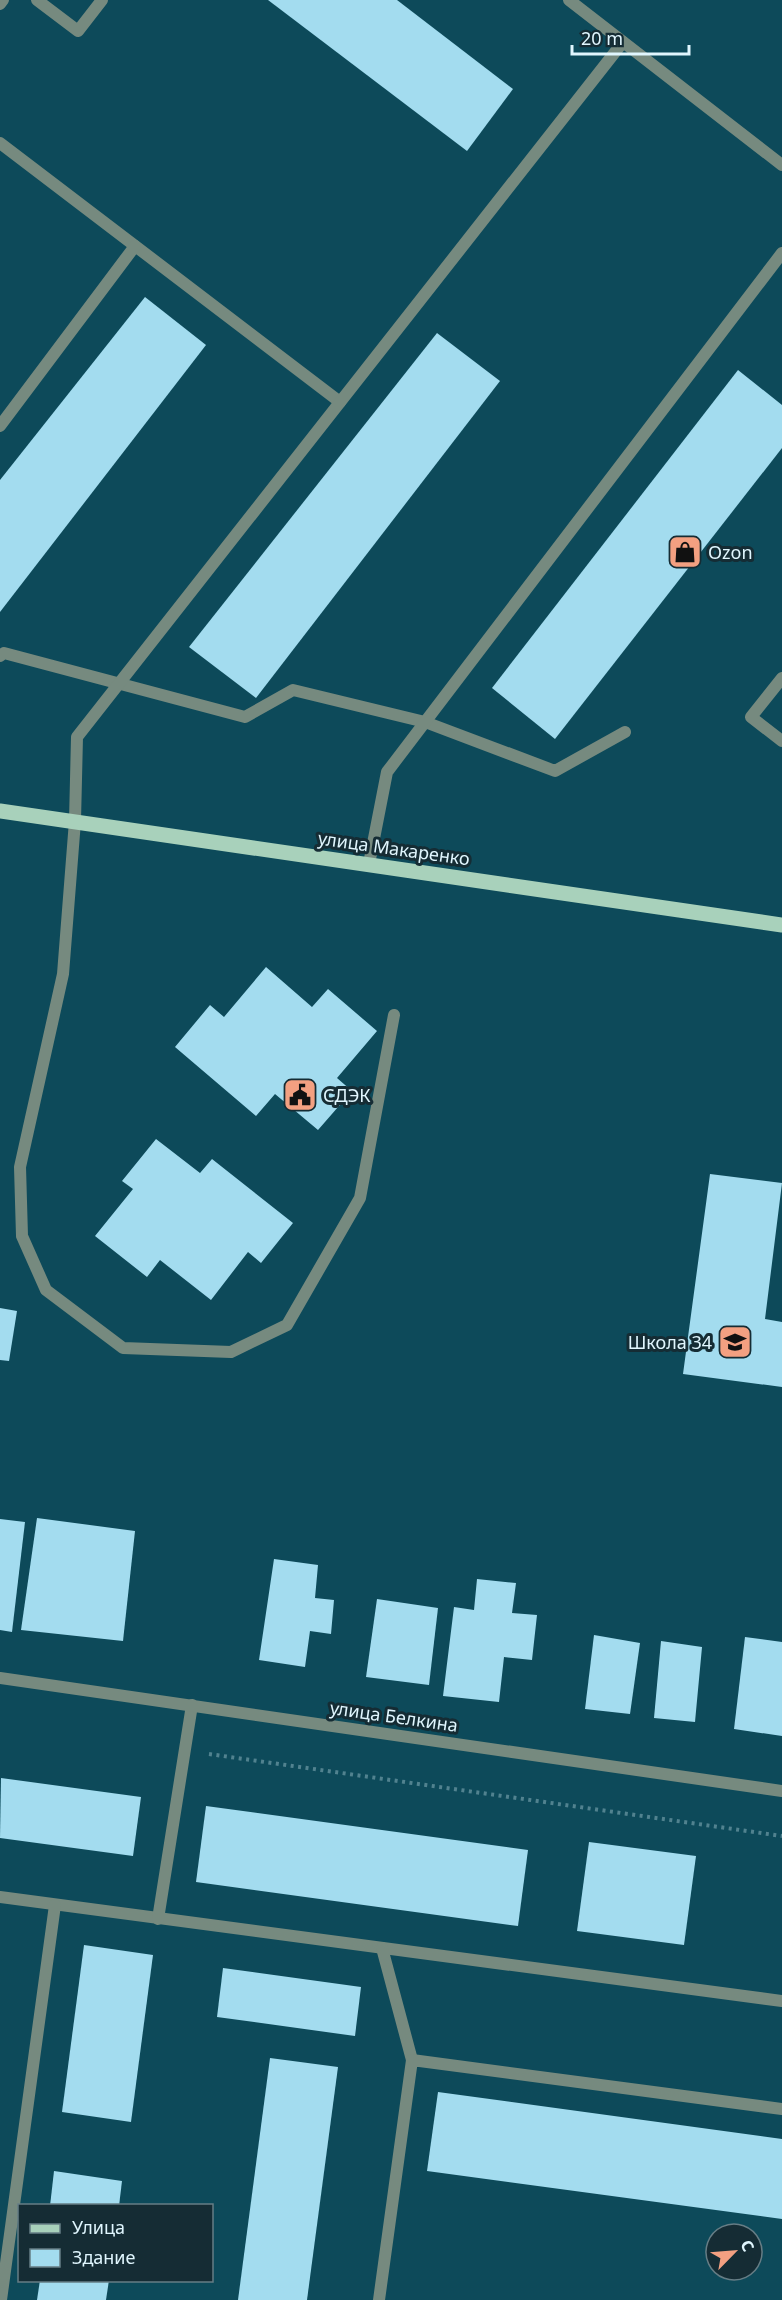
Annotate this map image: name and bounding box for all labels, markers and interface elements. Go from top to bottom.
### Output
scale bar [572,18,689,56]
text: 20 m [581,26,623,50]
shop icon: Ozon [667,534,703,570]
place label: Ozon [708,540,753,564]
street label: улица Макаренко [317,825,471,871]
public building icon: СДЭК [282,1077,318,1113]
place label: СДЭК [323,1083,371,1107]
school or university icon: Школа 34 [717,1324,753,1360]
place label: Школа 34 [628,1330,712,1354]
street label: улица Белкина [328,1695,460,1737]
legend [18,2204,213,2282]
text: Улица [72,2215,125,2239]
north arrow [704,2222,764,2282]
text: С [735,2236,760,2255]
text: Здание [72,2245,136,2269]

